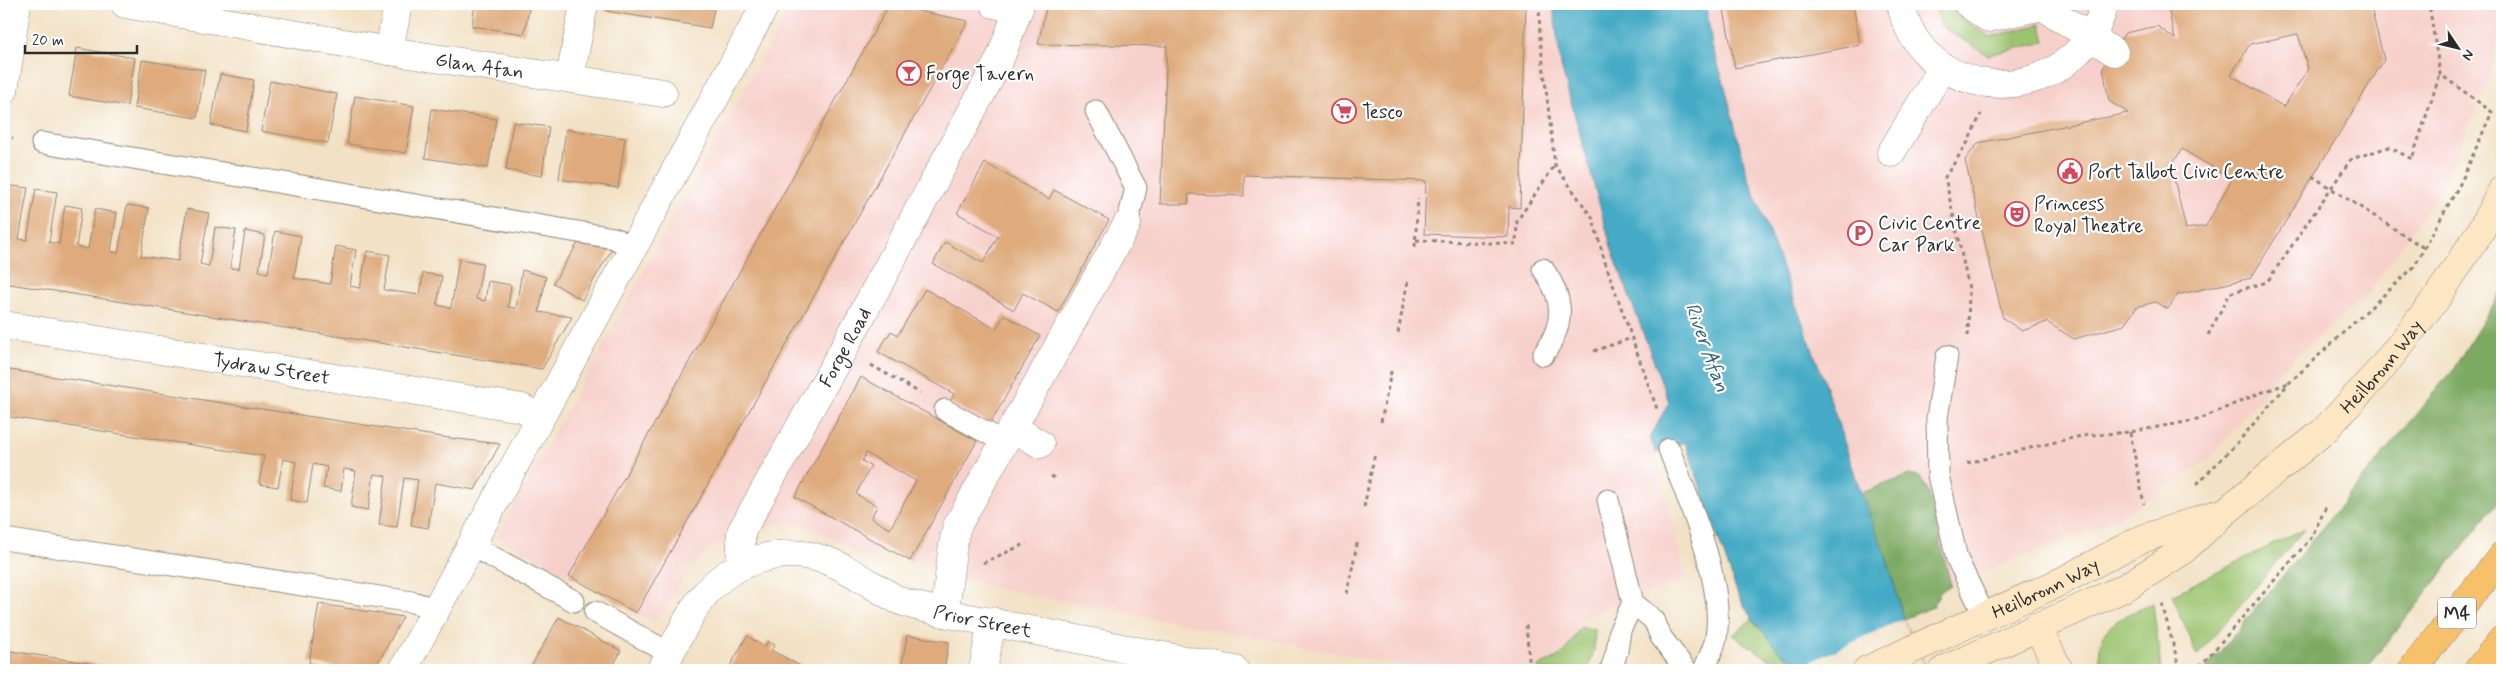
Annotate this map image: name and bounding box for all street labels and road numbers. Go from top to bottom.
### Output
street label: Glan Afan [434,47,526,86]
street label: Forge Road [814,304,878,392]
street label: Heilbronn Way [2335,315,2430,420]
street label: Tydraw Street [211,348,332,391]
street label: Heilbronn Way [1988,553,2104,625]
road number: M4 [2438,598,2476,628]
street label: Prior Street [930,600,1034,644]

